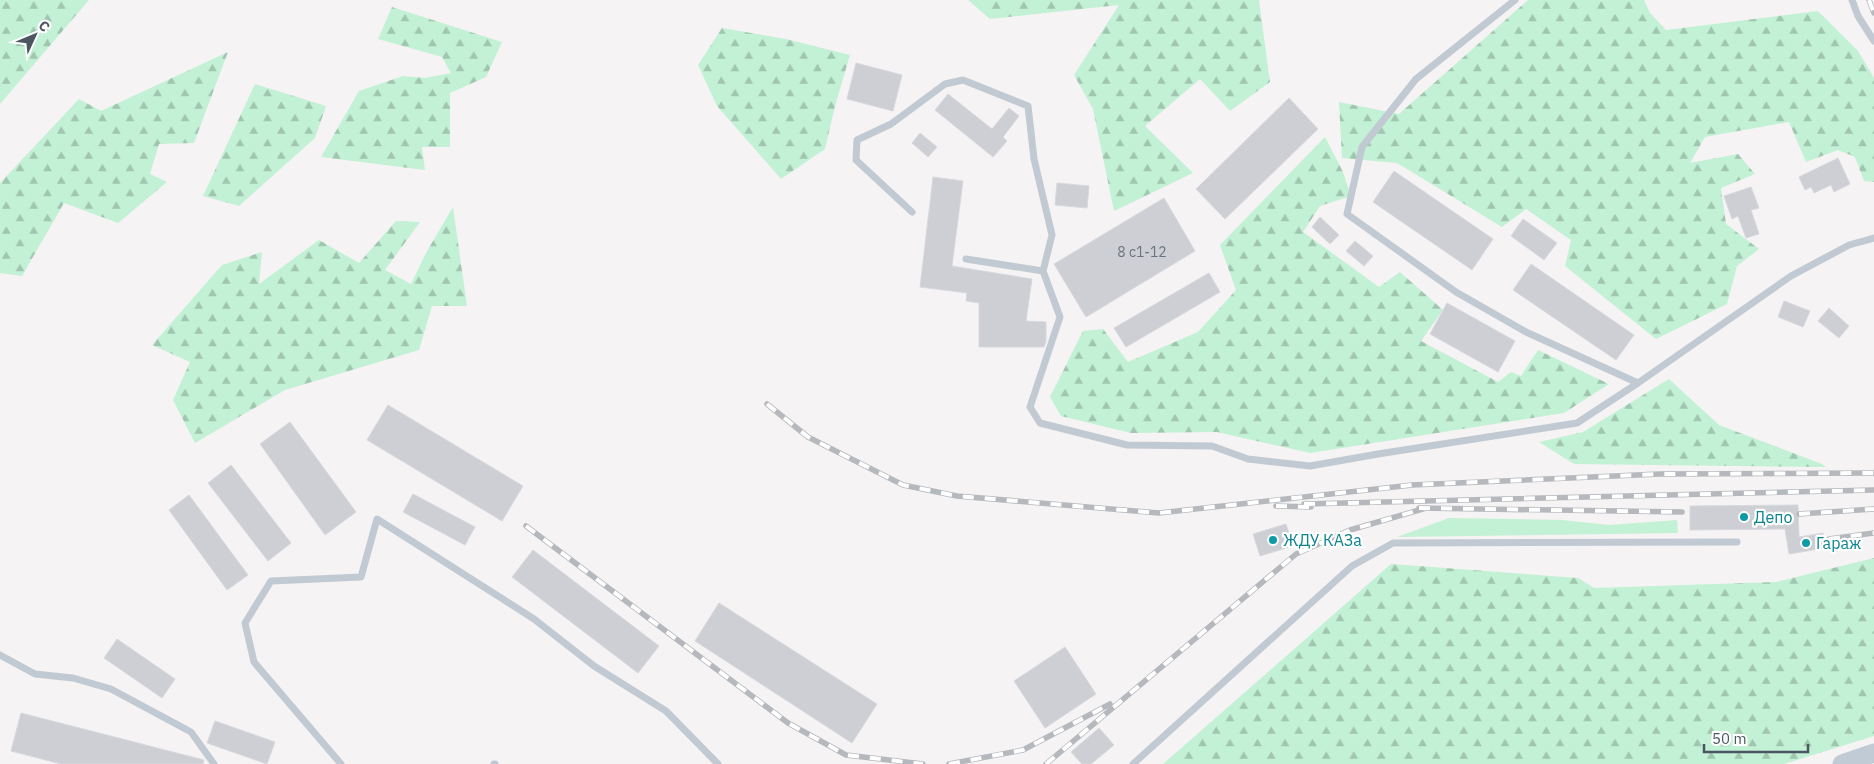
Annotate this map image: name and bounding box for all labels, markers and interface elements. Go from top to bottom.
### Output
north arrow [10,10,60,60]
text: С [35,16,54,36]
house number: 8 с1-12 [1117,243,1167,261]
place label: Депо [1754,507,1792,527]
marker: Депо [1738,511,1750,523]
place label: ЖДУ КАЗа [1283,530,1362,550]
place label: Гараж [1816,533,1861,553]
marker: ЖДУ КАЗа [1267,534,1279,546]
marker: Гараж [1800,537,1812,549]
scale bar [1704,722,1808,754]
text: 50 m [1712,729,1747,748]

